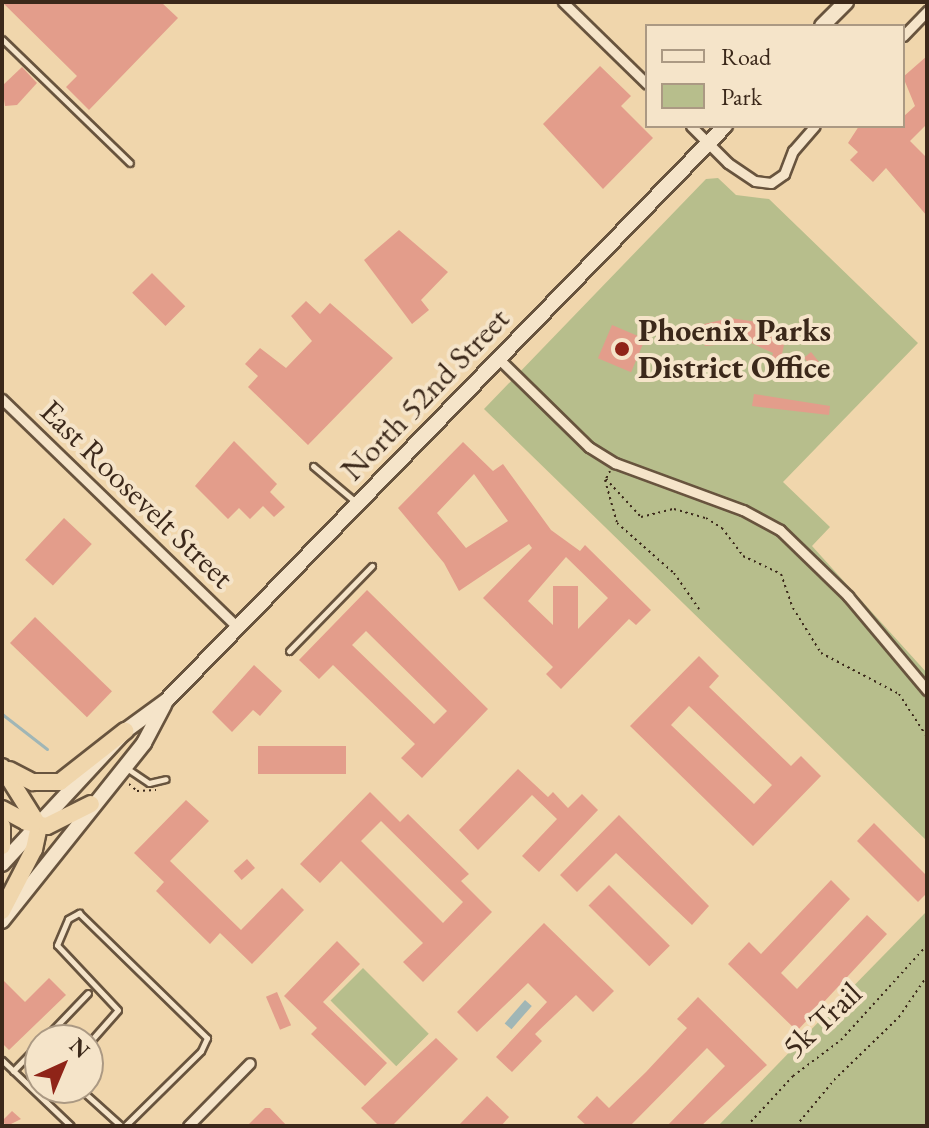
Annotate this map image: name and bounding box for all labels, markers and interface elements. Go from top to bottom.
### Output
legend [645,24,905,128]
text: Road [721,41,771,72]
text: Park [721,81,762,112]
street label: North 52nd Street [333,300,517,488]
place label: Phoenix Parks District Office [638,312,831,387]
marker: Phoenix Parks District Office [613,340,631,358]
street label: East Roosevelt Street [32,392,242,596]
street label: 5k Trail [775,974,869,1066]
north arrow [24,1024,104,1104]
text: N [63,1031,96,1064]

